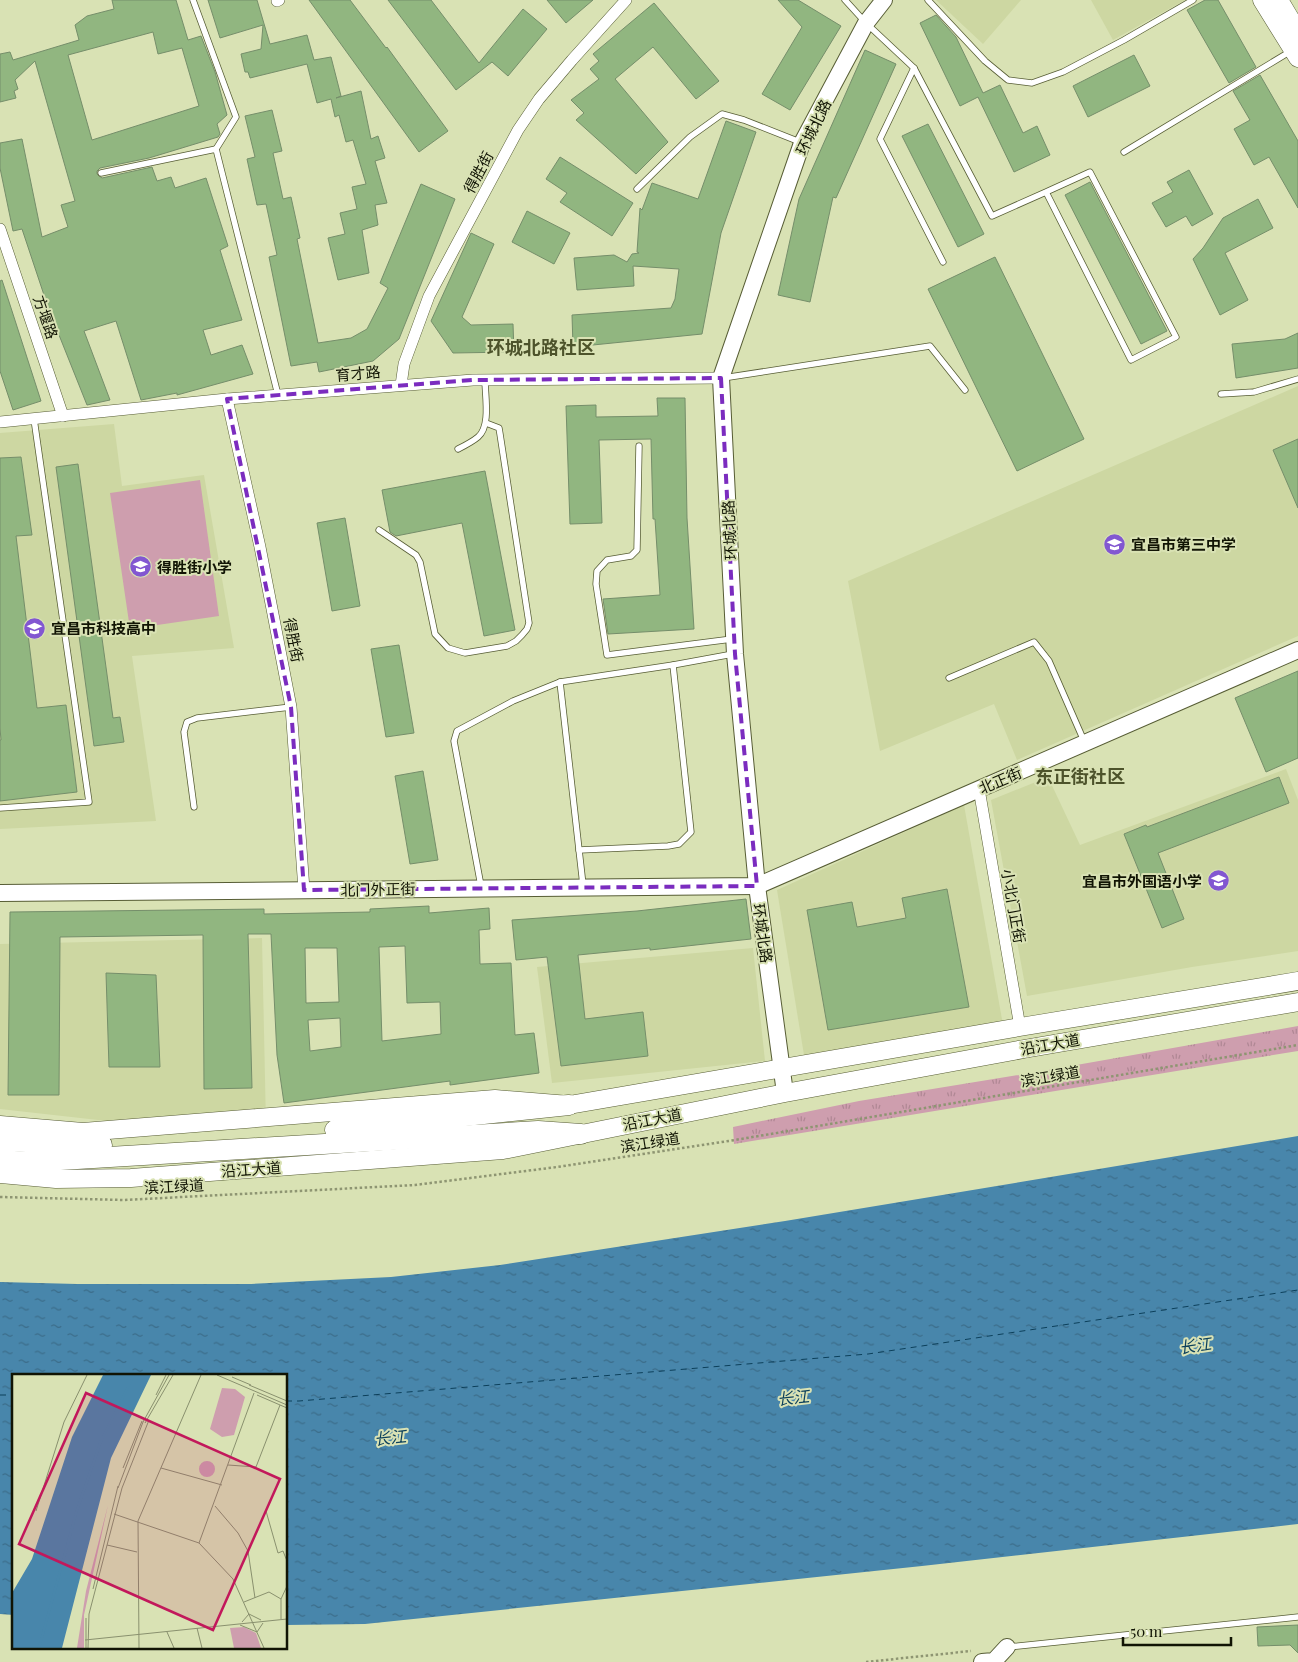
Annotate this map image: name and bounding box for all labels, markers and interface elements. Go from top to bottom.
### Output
street label: 环城北路 [791,96,835,158]
street label: 得胜街 [459,147,497,197]
street label: 方堰路 [29,292,63,342]
district label: 环城北路社区 [487,335,595,359]
street label: 育才路 [335,361,381,385]
street label: 环城北路 [717,500,741,560]
school or university icon: 宜昌市第三中学 [1103,532,1127,556]
place label: 宜昌市第三中学 [1131,534,1236,554]
school or university icon: 得胜街小学 [129,555,153,579]
place label: 得胜街小学 [157,557,232,577]
school or university icon: 宜昌市科技高中 [23,616,47,640]
street label: 得胜街 [280,616,308,664]
place label: 宜昌市科技高中 [51,618,156,638]
street label: 北正街 [975,762,1025,798]
district label: 东正街社区 [1035,764,1125,788]
street label: 小北门正街 [998,867,1030,945]
school or university icon: 宜昌市外国语小学 [1206,869,1230,893]
place label: 宜昌市外国语小学 [1082,871,1202,891]
street label: 北门外正街 [340,878,416,900]
street label: 环城北路 [749,902,777,964]
street label: 沿江大道 [1019,1029,1081,1059]
street label: 滨江绿道 [1019,1061,1081,1091]
street label: 沿江大道 [621,1103,683,1135]
street label: 滨江绿道 [619,1127,681,1157]
street label: 沿江大道 [220,1157,282,1181]
street label: 滨江绿道 [144,1174,204,1198]
water label: 长江 [1178,1332,1214,1358]
inset map [12,1374,288,1650]
water label: 长江 [776,1385,812,1409]
water label: 长江 [373,1425,409,1449]
scale bar [1123,1614,1230,1646]
text: 50 m [1130,1621,1163,1641]

